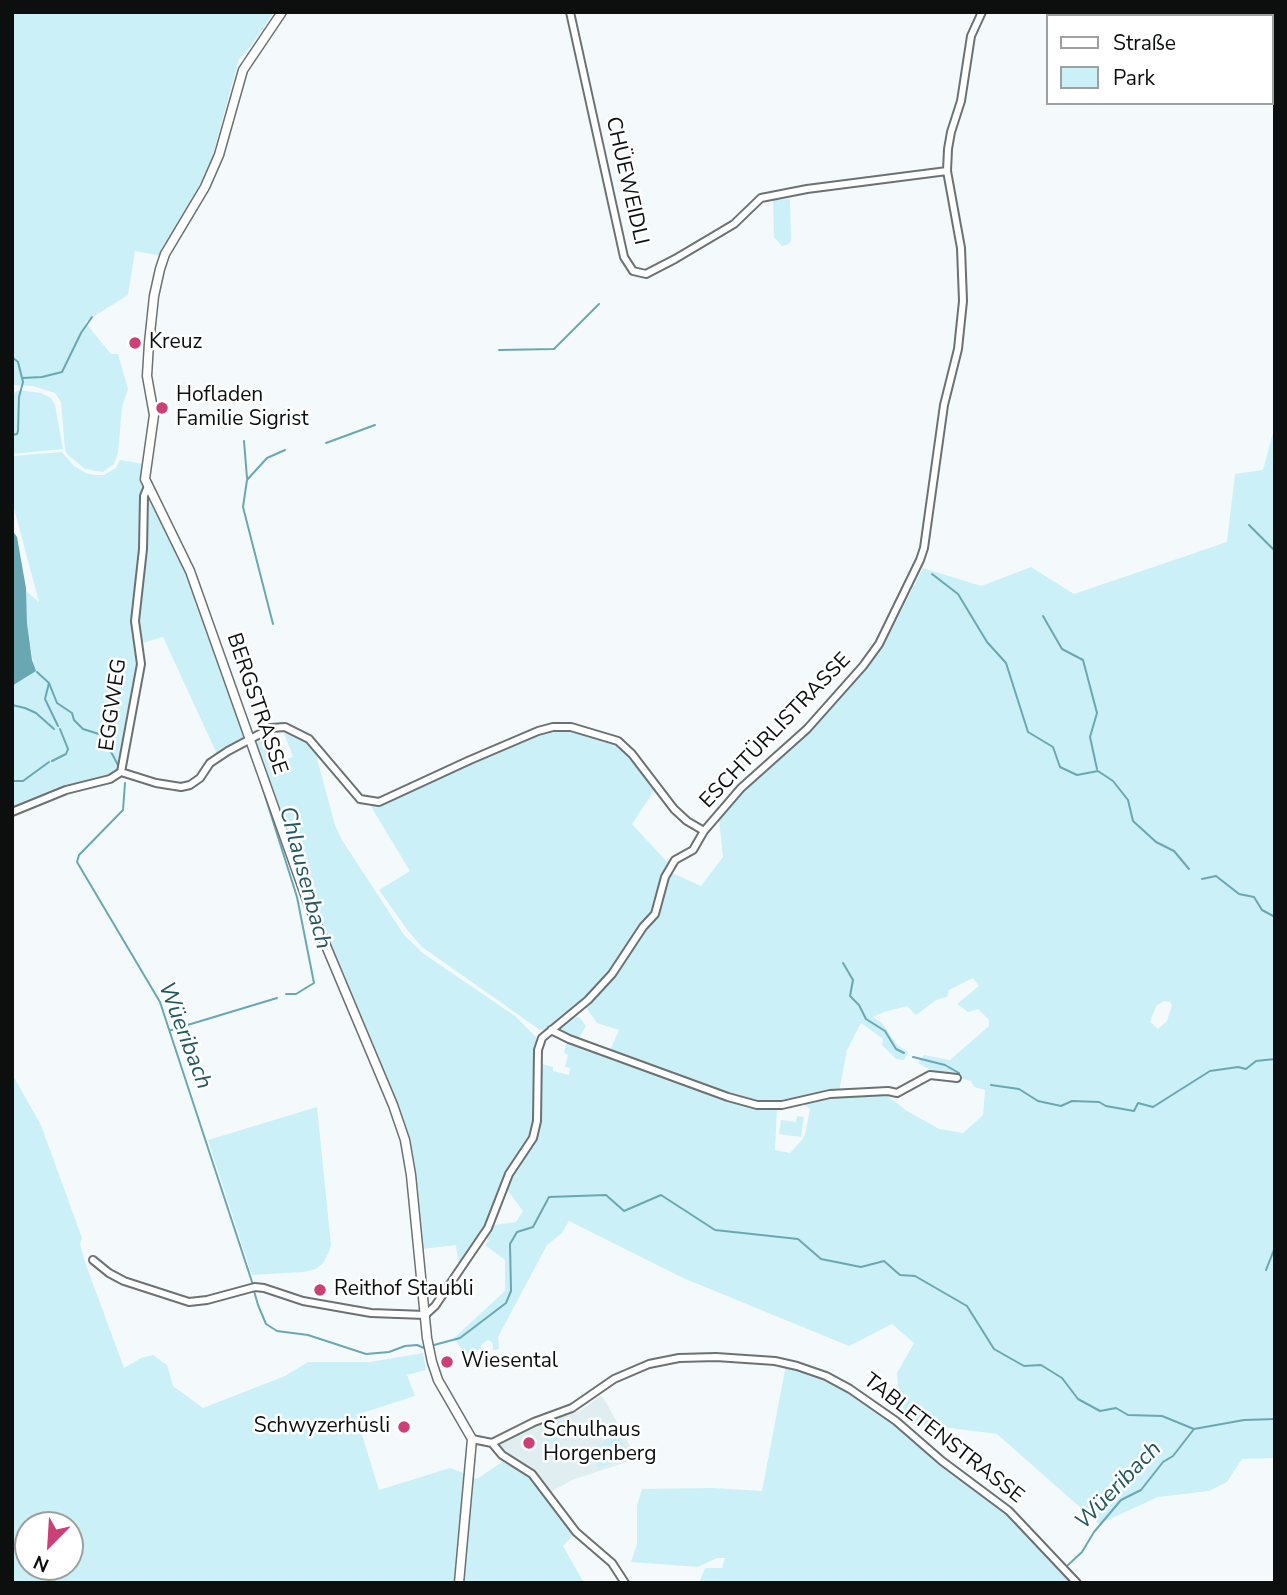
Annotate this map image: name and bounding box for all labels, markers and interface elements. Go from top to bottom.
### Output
legend [1046,14,1273,105]
text: Straße [1113,29,1176,57]
text: Park [1113,64,1155,92]
street label: CHÜEWEIDLI [599,115,653,247]
place label: Kreuz [149,330,202,356]
marker: Kreuz [127,335,143,351]
place label: Hofladen Familie Sigrist [176,383,309,433]
marker: Hofladen Familie Sigrist [154,400,170,416]
street label: BERGSTRASSE [220,630,292,778]
street label: ESCHTÜRLISTRASSE [695,648,857,814]
street label: EGGWEG [95,657,133,753]
water label: Chlausenbach [272,804,336,952]
water label: Wüeribach [151,979,217,1093]
place label: Reithof Staubli [334,1277,474,1303]
marker: Reithof Staubli [312,1282,328,1298]
place label: Wiesental [461,1349,558,1375]
marker: Wiesental [439,1354,455,1370]
street label: TABLETENSTRASSE [858,1369,1028,1509]
place label: Schwyzerhüsli [254,1414,390,1440]
place label: Schulhaus Horgenberg [543,1418,657,1468]
marker: Schwyzerhüsli [396,1419,412,1435]
marker: Schulhaus Horgenberg [521,1435,537,1451]
water label: Wüeribach [1070,1436,1168,1536]
north arrow [14,1511,84,1581]
text: N [29,1549,53,1578]

